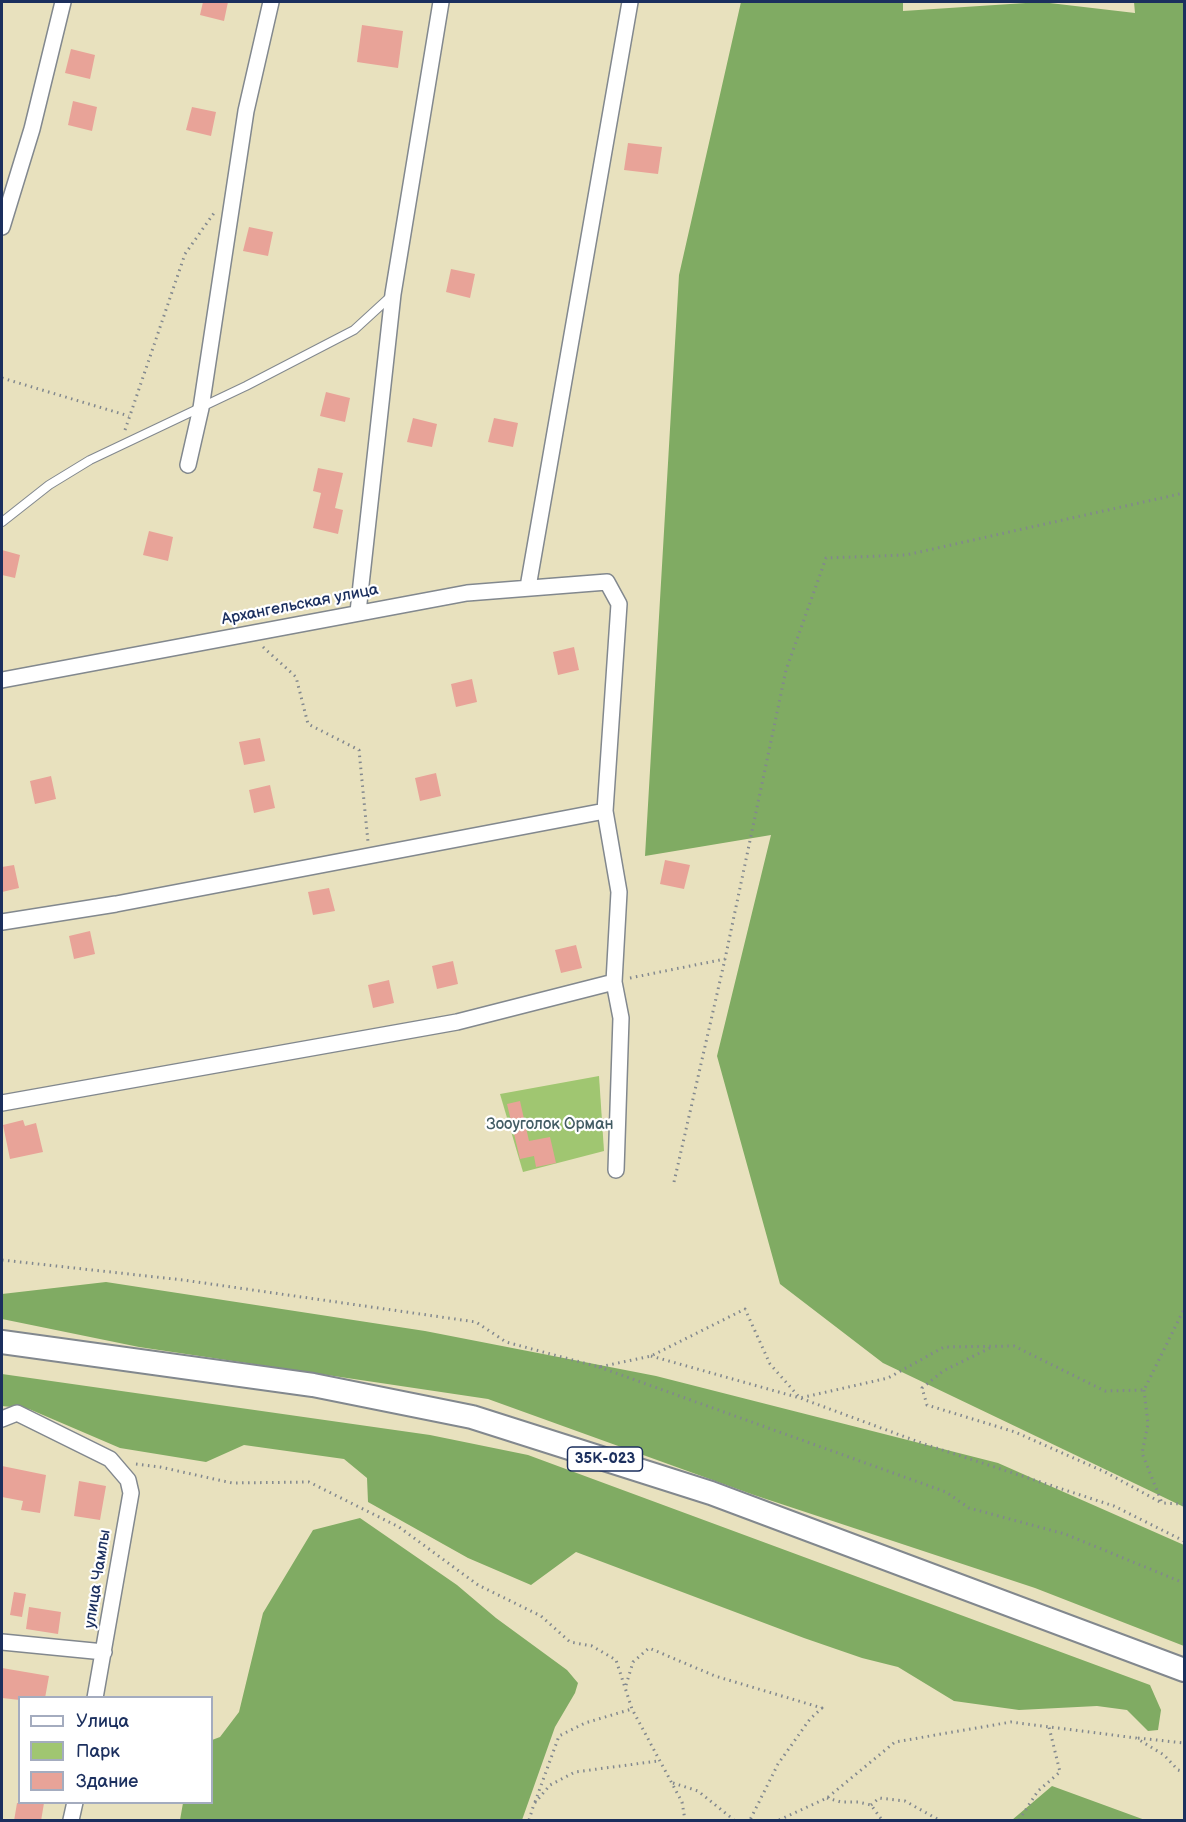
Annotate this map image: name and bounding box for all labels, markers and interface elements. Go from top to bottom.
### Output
street label: Архангельская улица [220,580,380,630]
park label: Зооуголок Орман [486,1115,614,1135]
road number: 35К-023 [568,1447,642,1471]
street label: улица Чамлы [81,1528,115,1630]
legend [18,1696,213,1804]
text: Улица [76,1711,129,1732]
text: Парк [76,1741,120,1762]
text: Здание [76,1771,138,1792]

